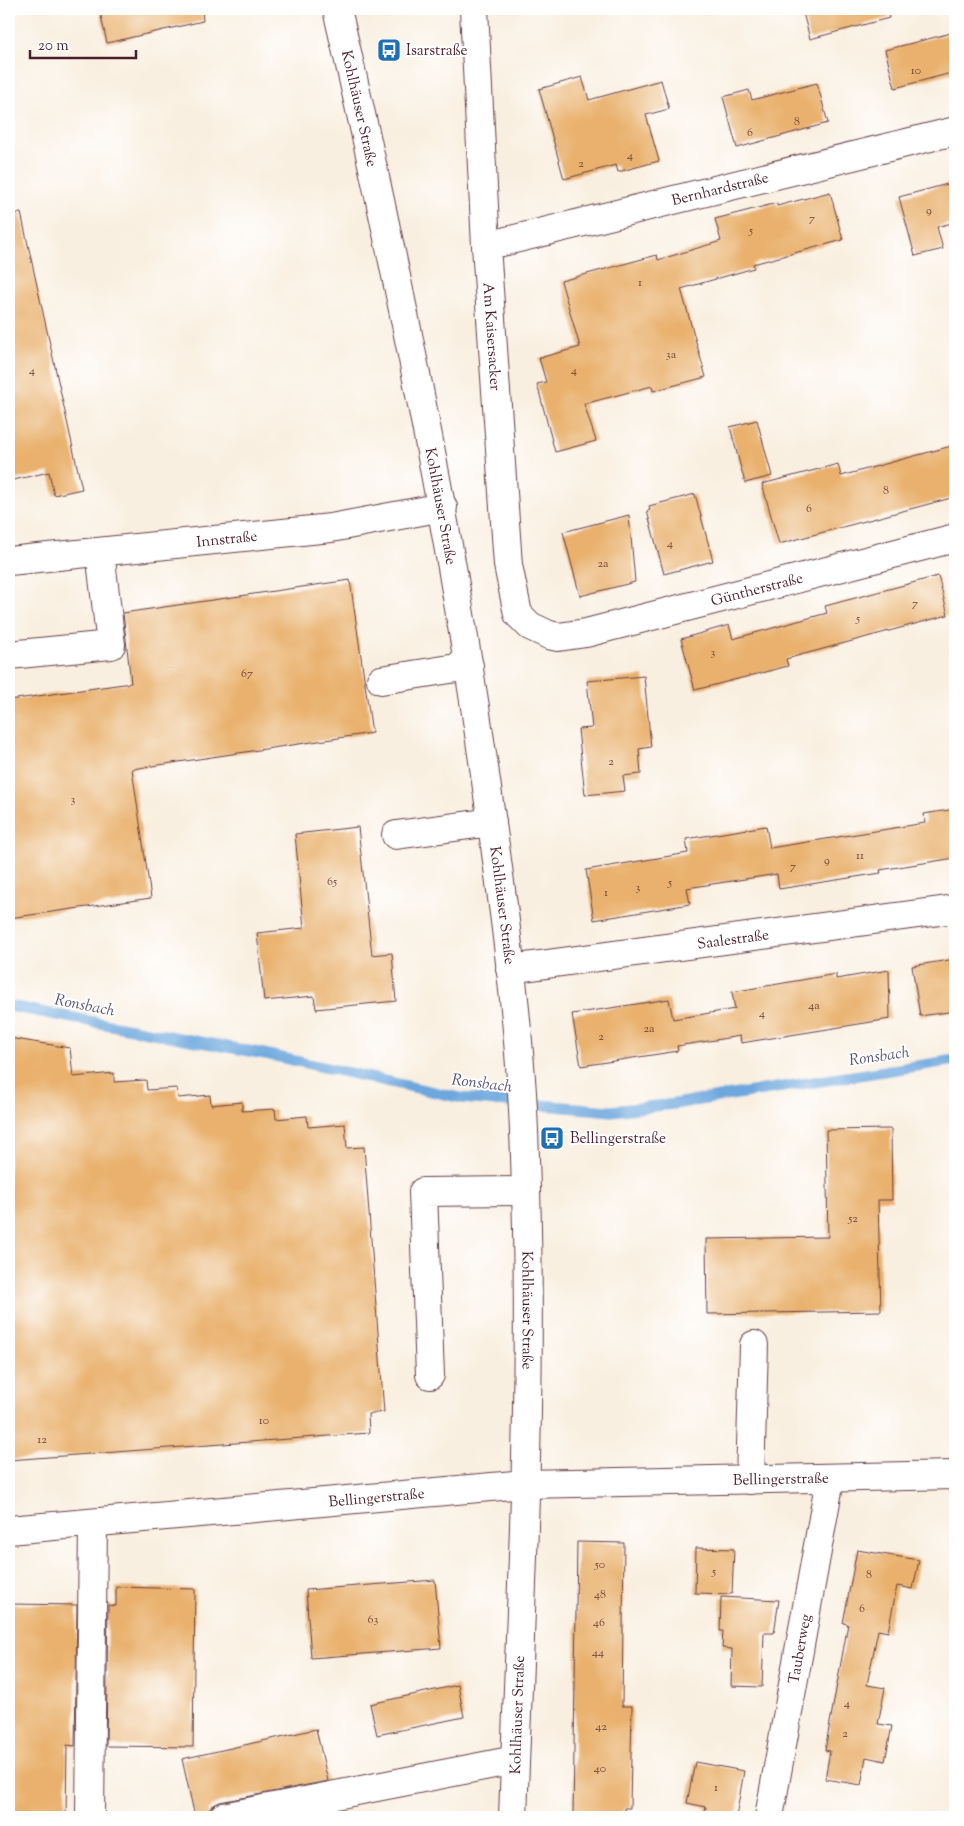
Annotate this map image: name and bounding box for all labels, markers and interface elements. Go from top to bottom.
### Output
scale bar [30,28,136,60]
text: 20 m [38,36,69,57]
bus stop icon: Isarstraße [376,37,402,63]
place label: Isarstraße [406,41,468,62]
street label: Kohlhäuser Straße [335,48,381,169]
house number: 10 [911,62,921,80]
house number: 8 [794,113,800,131]
house number: 6 [747,124,753,142]
house number: 4 [627,147,633,165]
house number: 2 [578,155,584,173]
street label: Bernhardstraße [670,168,771,212]
house number: 9 [926,202,932,220]
house number: 7 [809,210,815,228]
house number: 5 [748,222,753,240]
house number: 1 [638,274,642,292]
street label: Am Kaisersacker [477,282,505,392]
house number: 3a [666,346,677,364]
house number: 4 [29,362,35,380]
house number: 4 [571,362,577,380]
street label: Kohlhäuser Straße [419,446,460,567]
house number: 8 [883,482,889,500]
house number: 6 [806,500,812,518]
street label: Innstraße [196,527,259,554]
house number: 4 [667,535,673,553]
house number: 2a [597,555,609,573]
street label: Güntherstraße [709,569,806,612]
house number: 7 [912,595,918,613]
house number: 5 [855,610,860,628]
house number: 3 [711,644,716,662]
house number: 67 [241,665,253,683]
house number: 2 [608,753,614,771]
house number: 3 [71,791,76,809]
street label: Kohlhäuser Straße [483,845,519,966]
house number: 11 [856,847,864,865]
house number: 9 [824,852,830,870]
house number: 7 [790,858,796,876]
house number: 65 [327,873,337,891]
house number: 5 [667,874,672,892]
house number: 3 [636,879,641,897]
house number: 1 [604,884,608,902]
street label: Saalestraße [696,925,770,956]
water label: Ronsbach [53,989,117,1024]
house number: 4a [808,997,820,1015]
house number: 4 [759,1005,765,1023]
house number: 2a [643,1020,655,1038]
house number: 2 [598,1028,604,1046]
water label: Ronsbach [848,1042,911,1073]
water label: Ronsbach [450,1069,513,1100]
bus stop icon: Bellingerstraße [539,1125,565,1151]
place label: Bellingerstraße [570,1129,666,1150]
house number: 52 [847,1210,858,1228]
street label: Kohlhäuser Straße [515,1251,537,1370]
house number: 10 [259,1412,269,1430]
house number: 12 [37,1431,47,1449]
street label: Bellingerstraße [733,1469,829,1492]
street label: Bellingerstraße [328,1484,425,1513]
house number: 50 [594,1556,605,1574]
house number: 5 [711,1563,716,1581]
house number: 8 [866,1566,872,1584]
house number: 48 [594,1586,606,1604]
house number: 6 [859,1600,865,1618]
house number: 63 [368,1611,379,1629]
street label: Tauberweg [784,1612,817,1686]
house number: 46 [593,1614,605,1632]
house number: 44 [592,1644,604,1662]
street label: Kohlhäuser Straße [506,1655,531,1775]
house number: 4 [844,1695,850,1713]
house number: 42 [595,1718,607,1736]
house number: 2 [842,1725,848,1743]
house number: 40 [594,1760,606,1778]
house number: 1 [714,1779,718,1797]

